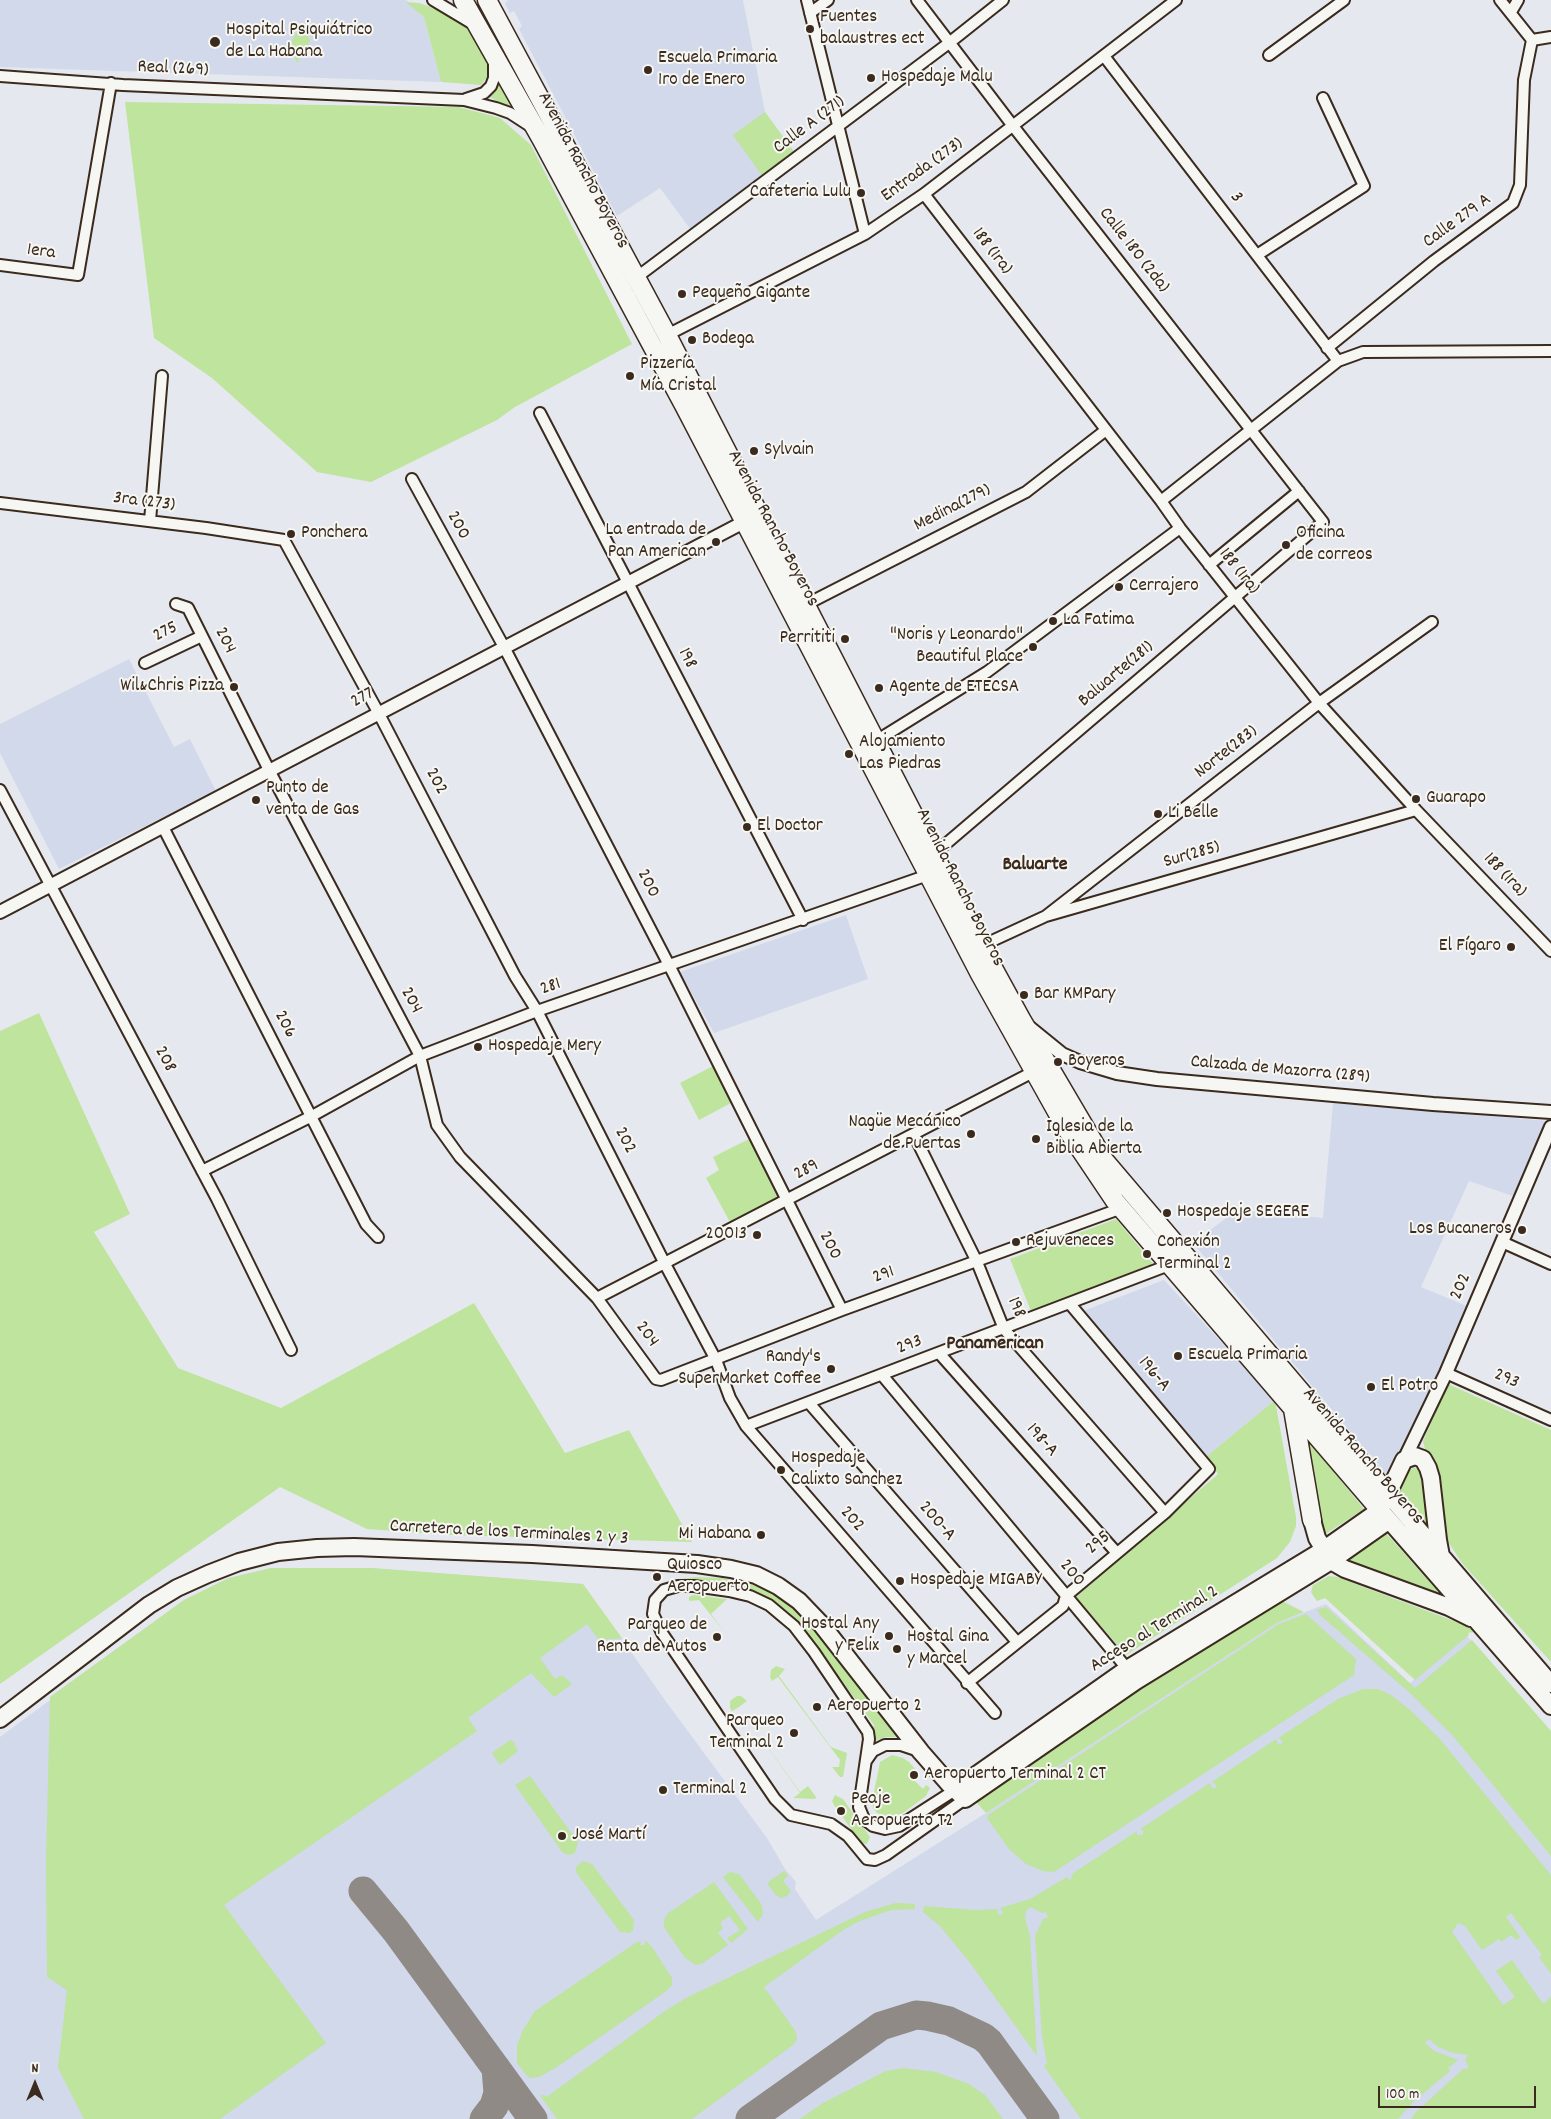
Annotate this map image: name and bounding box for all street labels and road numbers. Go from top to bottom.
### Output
street label: Real (269) [137,57,209,83]
street label: Avenida Rancho Boyeros [531,89,633,253]
street label: Calle A (271) [770,92,850,160]
street label: Entrada (273) [877,134,969,208]
street label: 3 [1223,188,1247,208]
street label: Calle 279 A [1419,190,1497,254]
street label: Calle 180 (2da) [1093,204,1173,298]
street label: 188 (1ra) [966,224,1016,280]
street label: 1era [25,240,57,266]
street label: Avenida Rancho Boyeros [721,447,823,611]
street label: Medina(279) [911,480,995,538]
street label: 3ra (273) [112,488,176,518]
street label: 200 [440,508,474,544]
street label: 188 (1ra) [1212,544,1264,600]
street label: 275 [150,617,182,649]
street label: 204 [208,624,240,658]
street label: Baluarte(281) [1075,637,1159,713]
street label: 198 [671,645,701,673]
street label: 277 [348,684,378,714]
street label: Norte(283) [1191,721,1263,785]
street label: 202 [419,765,451,799]
street label: Avenida Rancho Boyeros [909,805,1009,971]
street label: Sur(285) [1161,837,1223,875]
street label: 188 (1ra) [1477,849,1531,903]
street label: 200 [630,866,664,902]
street label: 281 [538,974,564,1002]
street label: 204 [394,984,426,1018]
street label: 206 [267,1007,301,1043]
street label: 208 [148,1043,180,1077]
street label: Calzada de Mazorra (289) [1189,1052,1371,1090]
street label: 202 [608,1124,640,1158]
street label: 289 [791,1155,823,1187]
street label: 200 [812,1228,846,1264]
street label: 291 [870,1262,898,1290]
street label: 202 [1446,1270,1478,1304]
street label: 198 [1000,1294,1030,1322]
street label: 204 [629,1318,663,1352]
street label: 293 [894,1331,926,1361]
street label: 196-A [1132,1353,1174,1397]
street label: 293 [1490,1364,1522,1396]
street label: Avenida Rancho Boyeros [1296,1384,1428,1530]
street label: 198-A [1020,1419,1062,1463]
street label: 200-A [912,1497,960,1547]
street label: 202 [834,1502,868,1538]
street label: Carretera de los Terminales 2 y 3 [389,1516,629,1552]
street label: 295 [1082,1527,1116,1561]
street label: 200 [1053,1556,1089,1592]
street label: Acceso al Terminal 2 [1087,1581,1223,1679]

